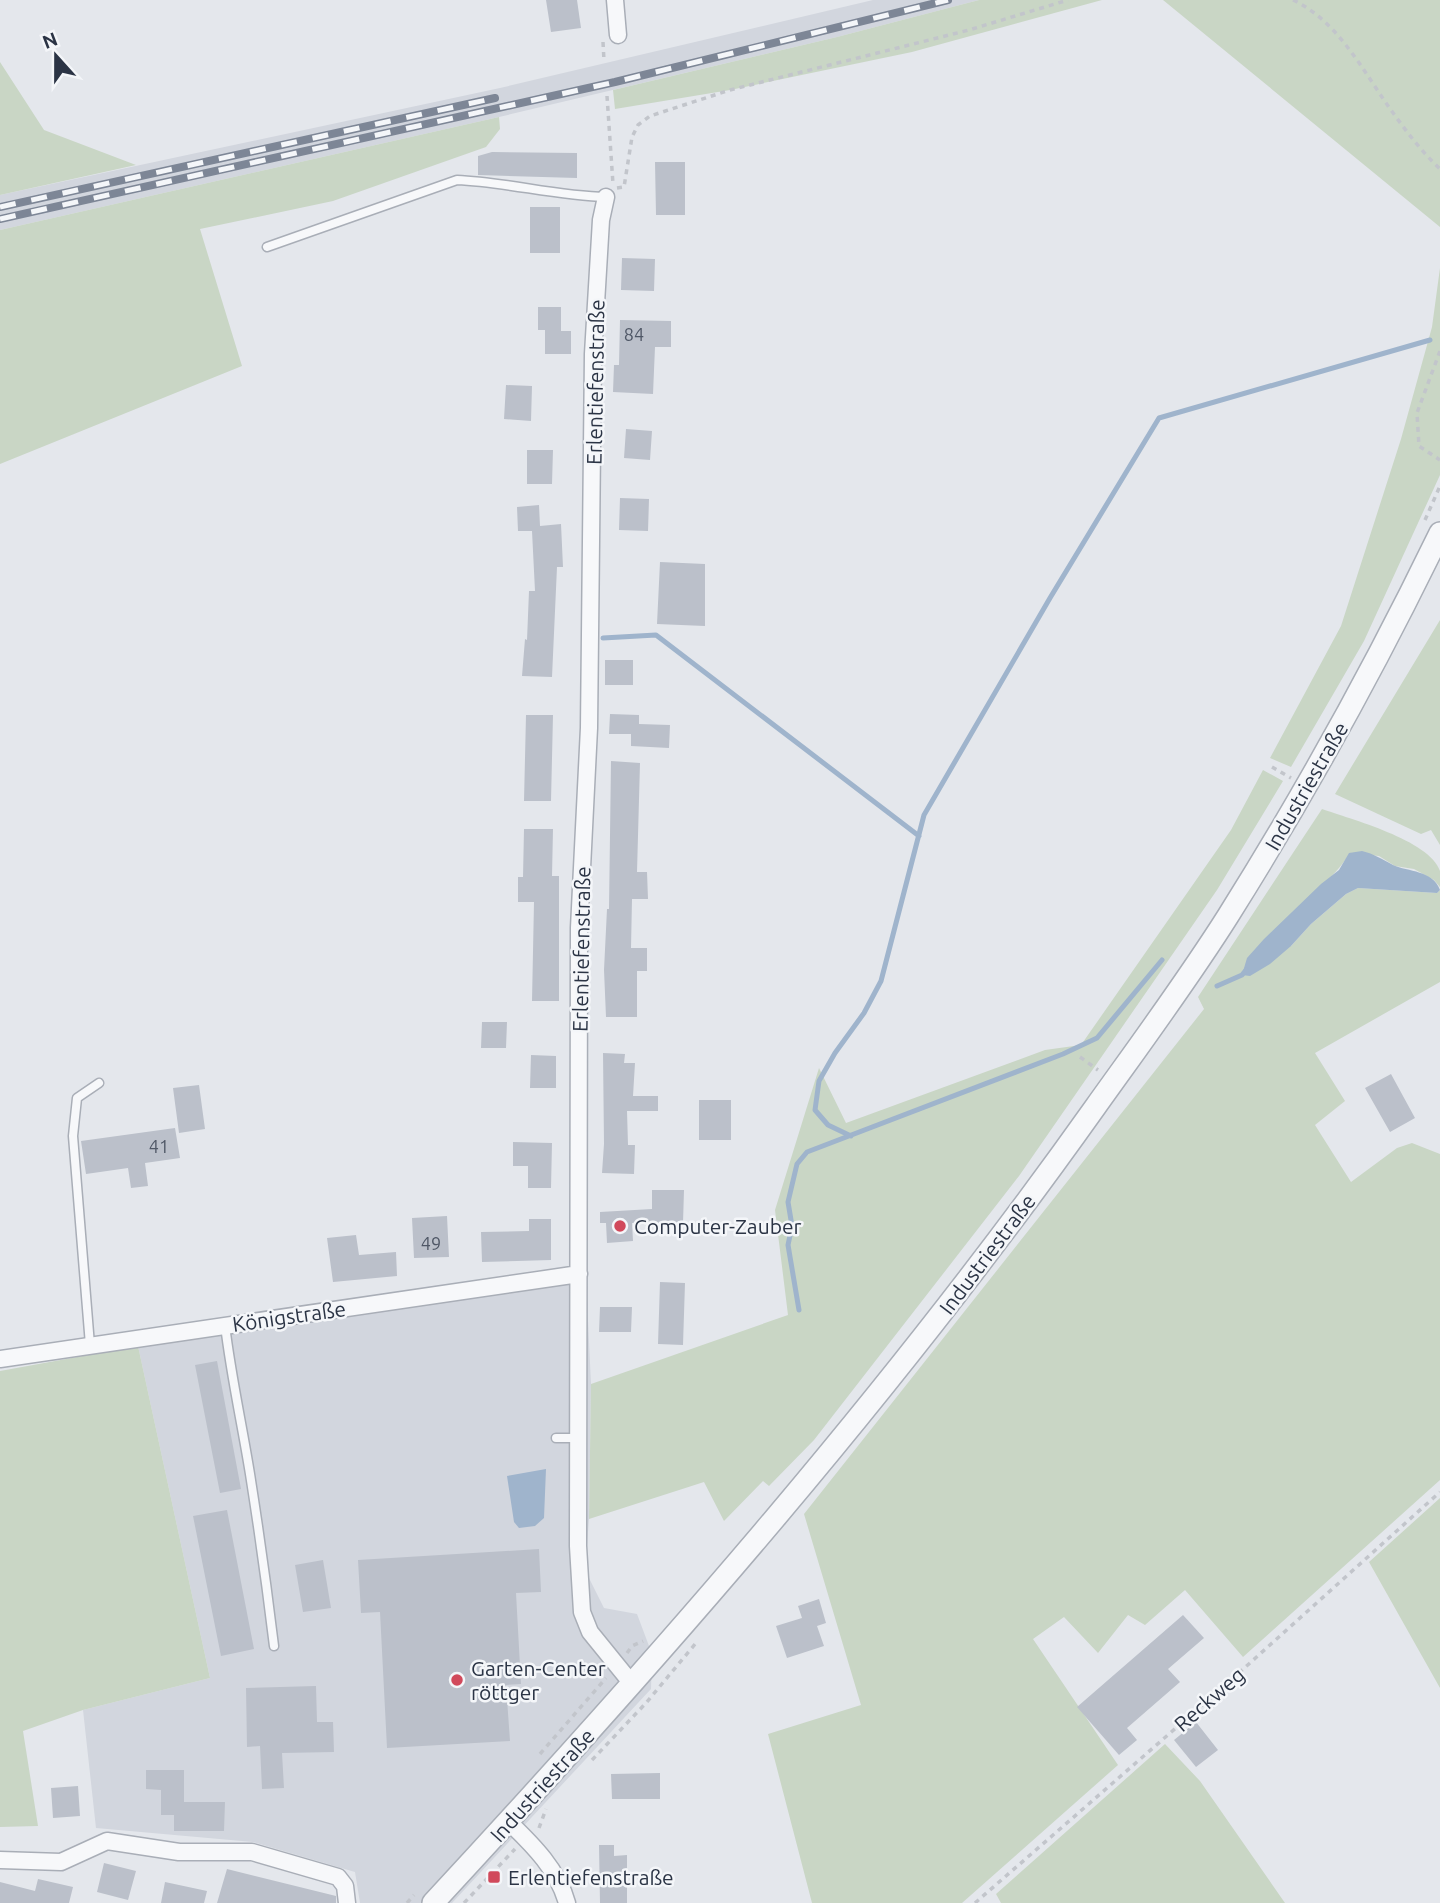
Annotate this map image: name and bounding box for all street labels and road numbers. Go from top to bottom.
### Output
street label: Erlentiefenstraße [582,299,608,465]
street label: Industriestraße [1260,718,1352,854]
street label: Erlentiefenstraße [568,866,594,1032]
street label: Industriestraße [934,1189,1040,1319]
street label: Königstraße [231,1296,347,1336]
street label: Reckweg [1169,1662,1249,1736]
street label: Industriestraße [485,1723,599,1847]

